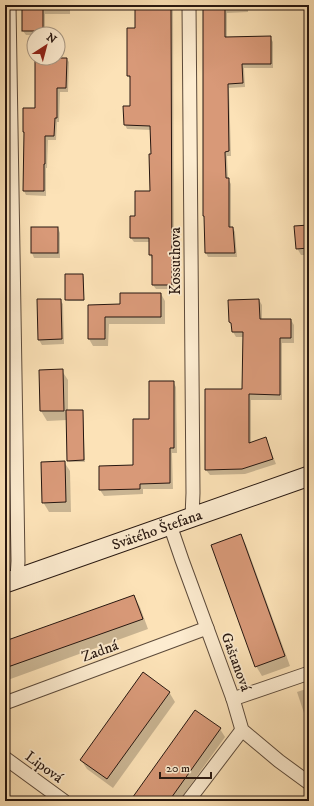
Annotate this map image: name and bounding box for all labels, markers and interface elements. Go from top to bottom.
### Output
north arrow [26,26,66,66]
text: N [44,30,59,47]
street label: Kossuthova [166,226,185,295]
street label: Svätého Štefana [109,505,205,554]
street label: Gaštanová [217,630,256,695]
street label: Zadná [79,635,122,666]
street label: Lipová [21,747,67,788]
scale bar [160,754,211,780]
text: 20 m [166,761,190,776]

